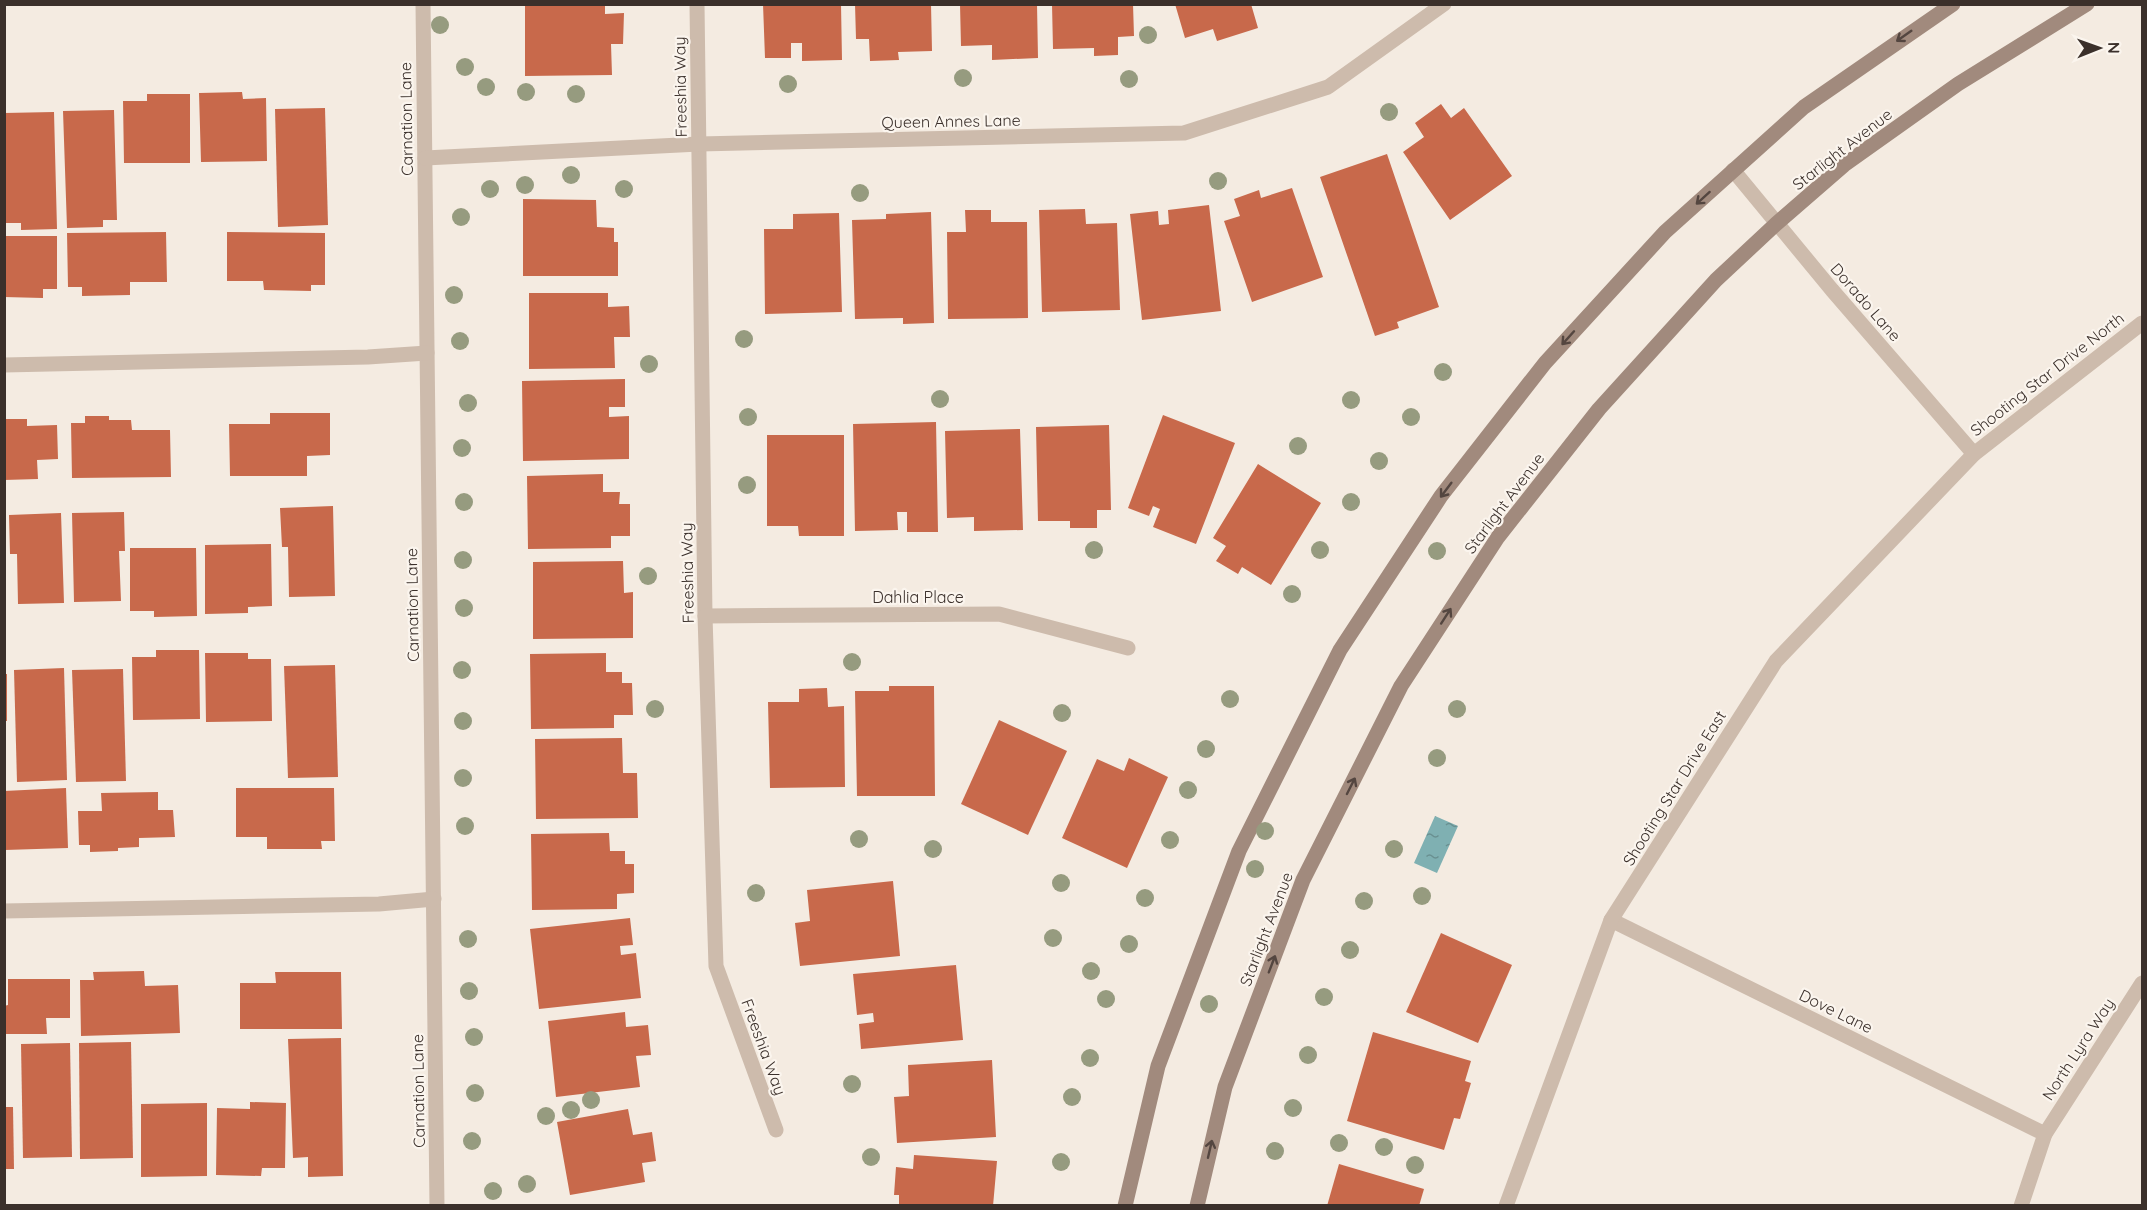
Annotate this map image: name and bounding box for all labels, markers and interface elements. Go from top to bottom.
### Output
north arrow [2069,18,2129,78]
one-way arrow [1896,30,1912,42]
street label: Freeshia Way [669,36,691,138]
text: N [2104,42,2124,54]
street label: Carnation Lane [395,62,417,176]
street label: Starlight Avenue [1788,104,1896,194]
street label: Queen Annes Lane [881,110,1021,132]
one-way arrow [1696,191,1711,205]
street label: Dorado Lane [1827,259,1905,345]
street label: Shooting Star Drive North [1966,308,2128,440]
one-way arrow [1561,330,1575,345]
street label: Starlight Avenue [1460,449,1548,557]
one-way arrow [1440,482,1452,498]
street label: Freeshia Way [676,522,698,624]
street label: Carnation Lane [401,548,423,662]
street label: Dahlia Place [872,587,964,607]
one-way arrow [1440,608,1453,625]
street label: Shooting Star Drive East [1618,707,1730,869]
one-way arrow [1345,777,1357,795]
street label: Starlight Avenue [1235,869,1297,989]
one-way arrow [1267,955,1278,974]
street label: Dove Lane [1796,985,1876,1037]
street label: North Lyra Way [2038,994,2118,1104]
street label: Freeshia Way [737,996,791,1098]
street label: Carnation Lane [407,1034,429,1148]
one-way arrow [1205,1139,1217,1158]

